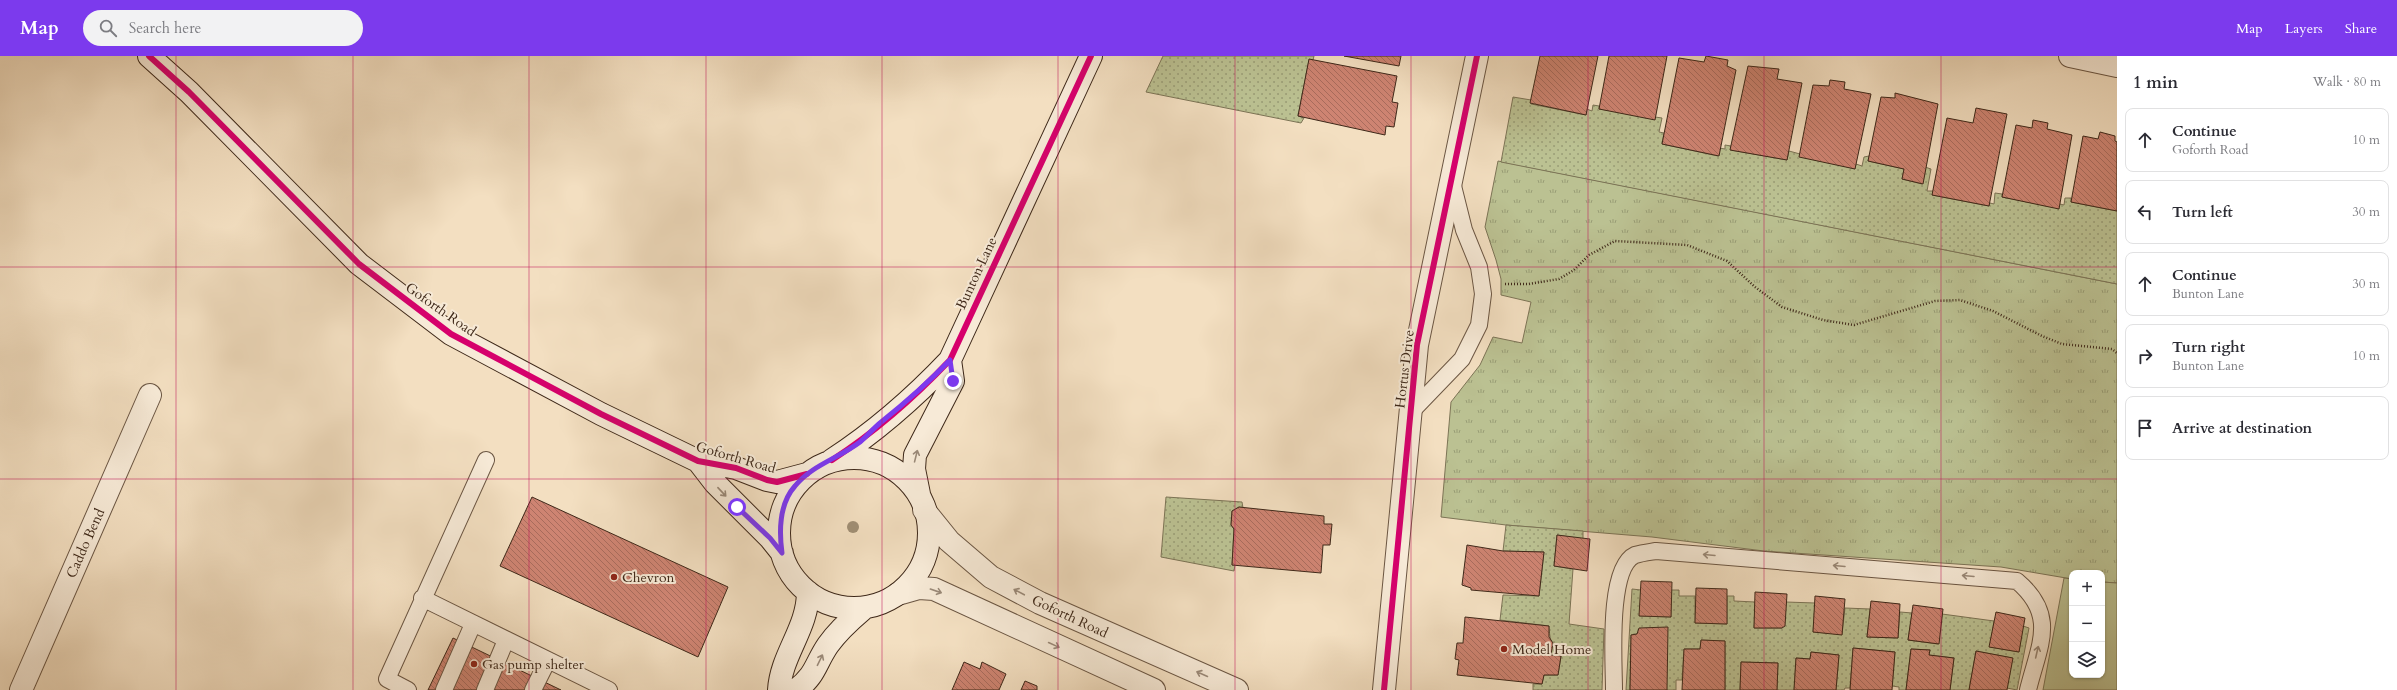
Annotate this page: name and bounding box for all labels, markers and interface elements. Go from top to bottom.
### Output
search box [83,10,363,46]
text: Map [20,15,59,41]
icon: search [97,17,119,39]
text: Search here [129,18,201,38]
text: Map [2236,19,2263,38]
text: Layers [2285,19,2323,38]
text: Share [2345,19,2377,38]
text: 1 min [2133,71,2178,94]
text: Walk · 80 m [2313,73,2381,91]
text: Continue [2172,121,2237,141]
icon: ahead [2134,129,2156,151]
text: 10 m [2352,131,2380,149]
text: Goforth Road [2172,141,2248,159]
icon: left [2134,201,2156,223]
text: Turn left [2172,202,2233,222]
text: 30 m [2352,203,2380,221]
street label: Bunton Lane [951,234,1001,312]
text: Continue [2172,265,2237,285]
icon: ahead [2134,273,2156,295]
text: 30 m [2352,275,2380,293]
street label: Goforth Road [402,278,480,341]
text: Bunton Lane [2172,285,2244,303]
street label: Hortus Drive [1390,329,1419,409]
text: Turn right [2172,337,2245,357]
icon: right [2134,345,2156,367]
text: 10 m [2352,347,2380,365]
text: Bunton Lane [2172,357,2244,375]
route end [944,372,962,390]
icon: arrive [2134,417,2156,439]
text: Arrive at destination [2172,418,2312,438]
street label: Goforth Road [694,437,779,478]
one-way arrow [912,450,920,463]
one-way arrow [718,486,727,497]
route start [728,498,746,516]
street label: Caddo Bend [62,505,109,581]
one-way arrow [1703,552,1716,559]
one-way arrow [1833,562,1846,569]
place label: Chevron [622,568,675,587]
map controls [2069,570,2105,678]
button: + [2069,570,2105,606]
marker: Chevron [609,572,619,582]
one-way arrow [1962,573,1975,580]
one-way arrow [929,588,942,595]
one-way arrow [1014,588,1026,595]
street label: Goforth Road [1029,590,1112,643]
button: − [2069,606,2105,642]
place label: Model Home [1512,640,1591,659]
one-way arrow [1048,642,1060,649]
button: layers [2069,642,2105,678]
marker: Model Home [1499,644,1509,654]
one-way arrow [2034,646,2042,659]
place label: Gas pump shelter [482,655,585,674]
one-way arrow [817,655,824,667]
marker: Gas pump shelter [469,659,479,669]
one-way arrow [1196,670,1208,677]

